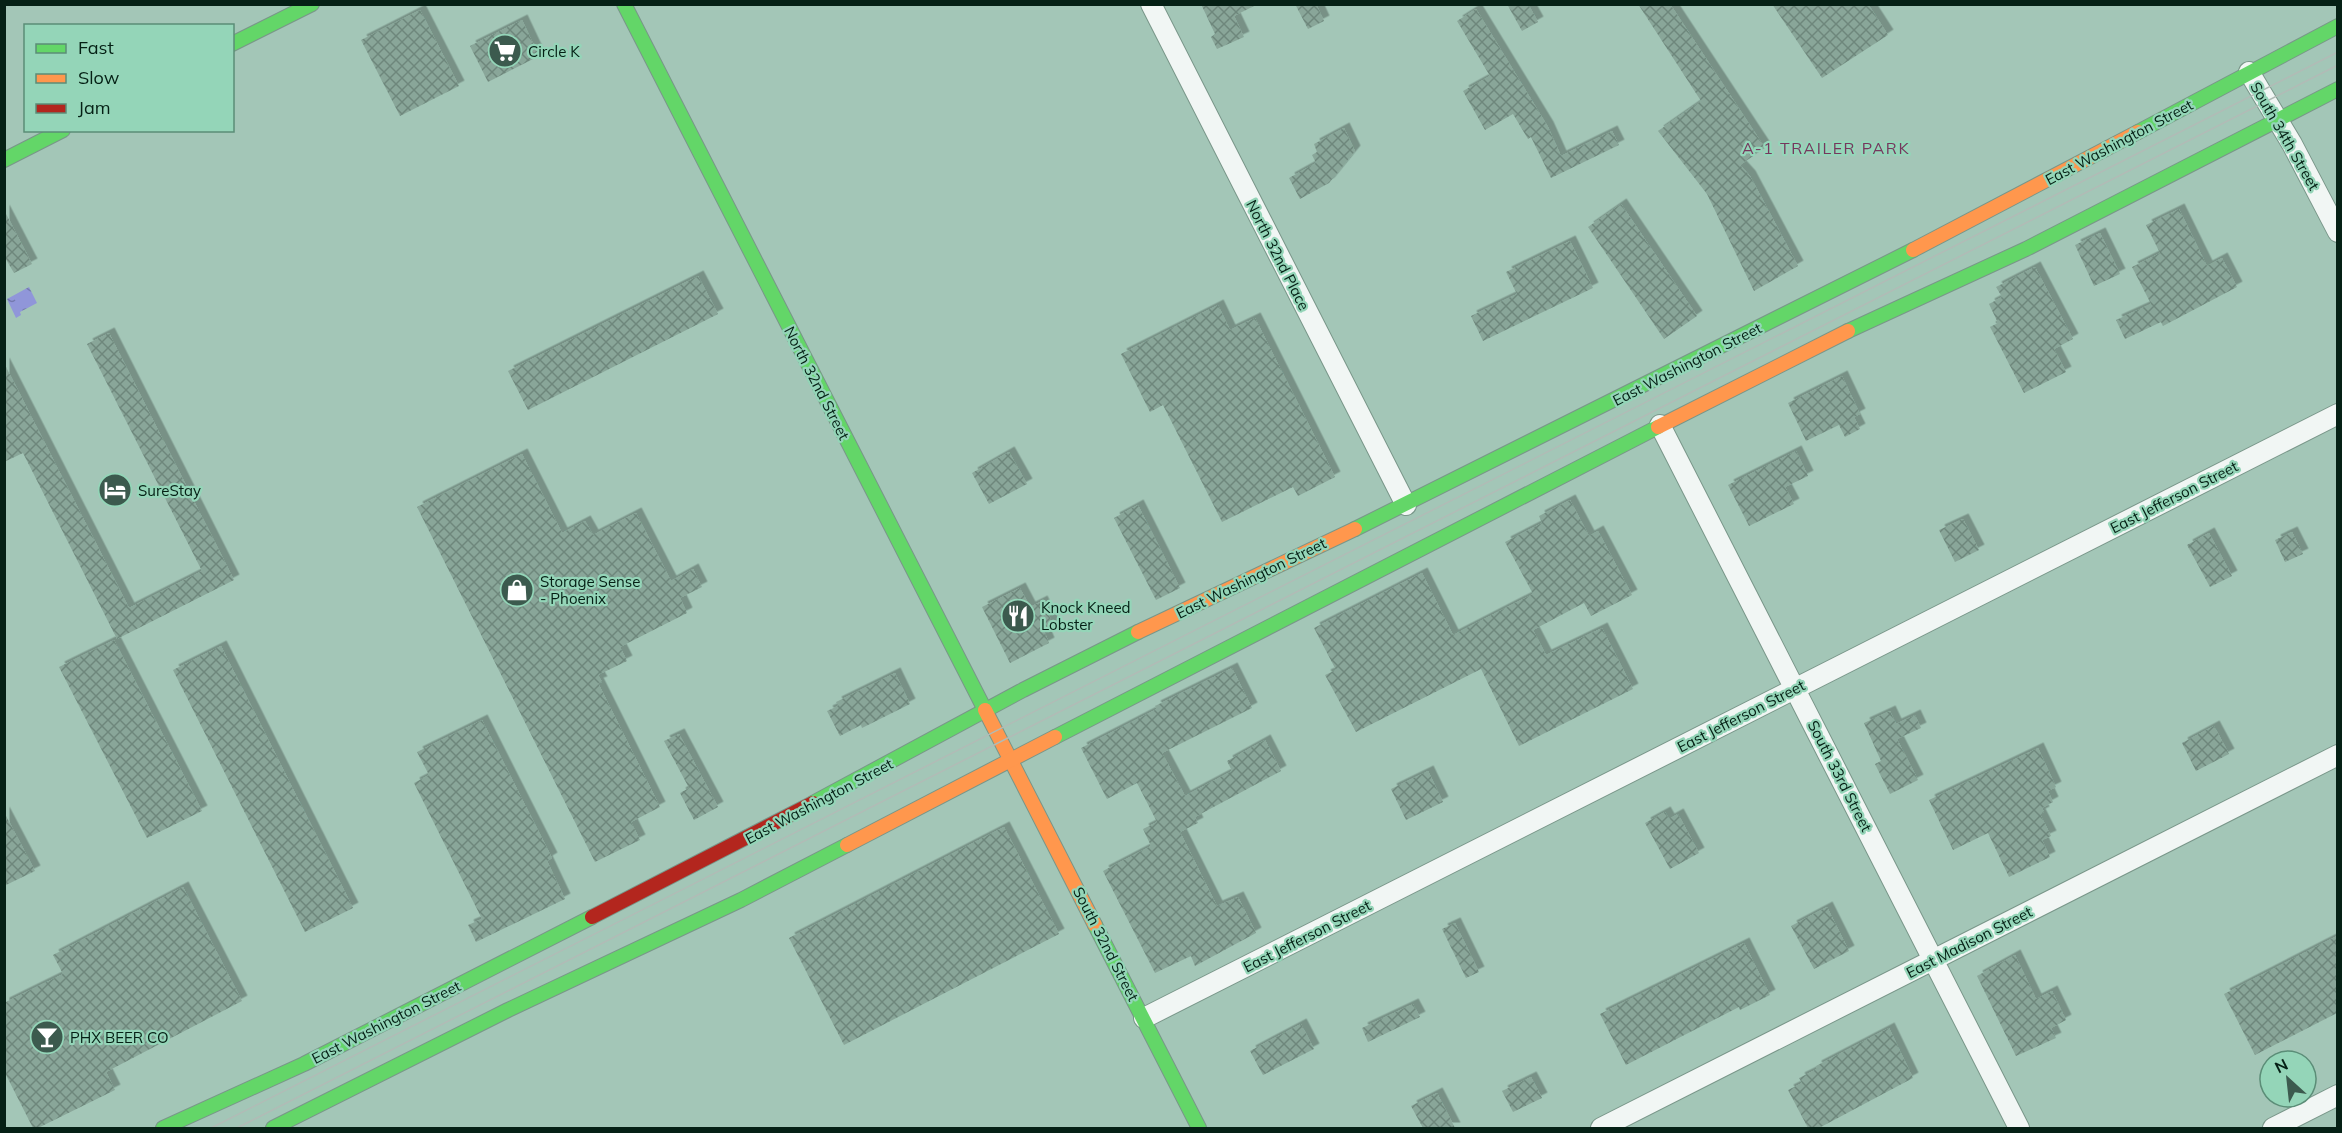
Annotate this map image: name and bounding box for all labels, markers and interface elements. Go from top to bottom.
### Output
legend [24,24,234,132]
supermarket icon: Circle K [487,33,523,69]
text: Fast [78,36,114,59]
place label: Circle K [528,42,580,61]
text: Slow [78,66,120,89]
street label: South 34th Street [2246,78,2324,194]
street label: East Washington Street [2042,95,2196,189]
text: Jam [78,96,111,119]
district label: A-1 TRAILER PARK [1742,138,1910,158]
street label: North 32nd Place [1242,197,1314,313]
street label: East Washington Street [1609,318,1765,410]
street label: North 32nd Street [780,323,854,443]
street label: East Jefferson Street [2107,457,2241,537]
hotel icon: SureStay [97,472,133,508]
place label: SureStay [138,481,201,500]
street label: East Washington Street [1173,533,1329,623]
shop icon: Storage Sense - Phoenix [499,572,535,608]
place label: Storage Sense - Phoenix [540,572,640,608]
restaurant icon: Knock Kneed Lobster [1000,598,1036,634]
place label: Knock Kneed Lobster [1041,598,1131,634]
street label: East Jefferson Street [1674,676,1808,756]
street label: South 33rd Street [1804,717,1876,835]
street label: East Washington Street [742,754,896,848]
street label: South 32nd Street [1069,884,1143,1004]
street label: East Jefferson Street [1240,896,1374,976]
street label: East Madison Street [1903,902,2035,982]
street label: East Washington Street [308,976,464,1068]
bar icon: PHX BEER CO [29,1019,65,1055]
place label: PHX BEER CO [70,1028,169,1047]
north arrow [2258,1049,2318,1109]
text: N [2271,1054,2291,1077]

